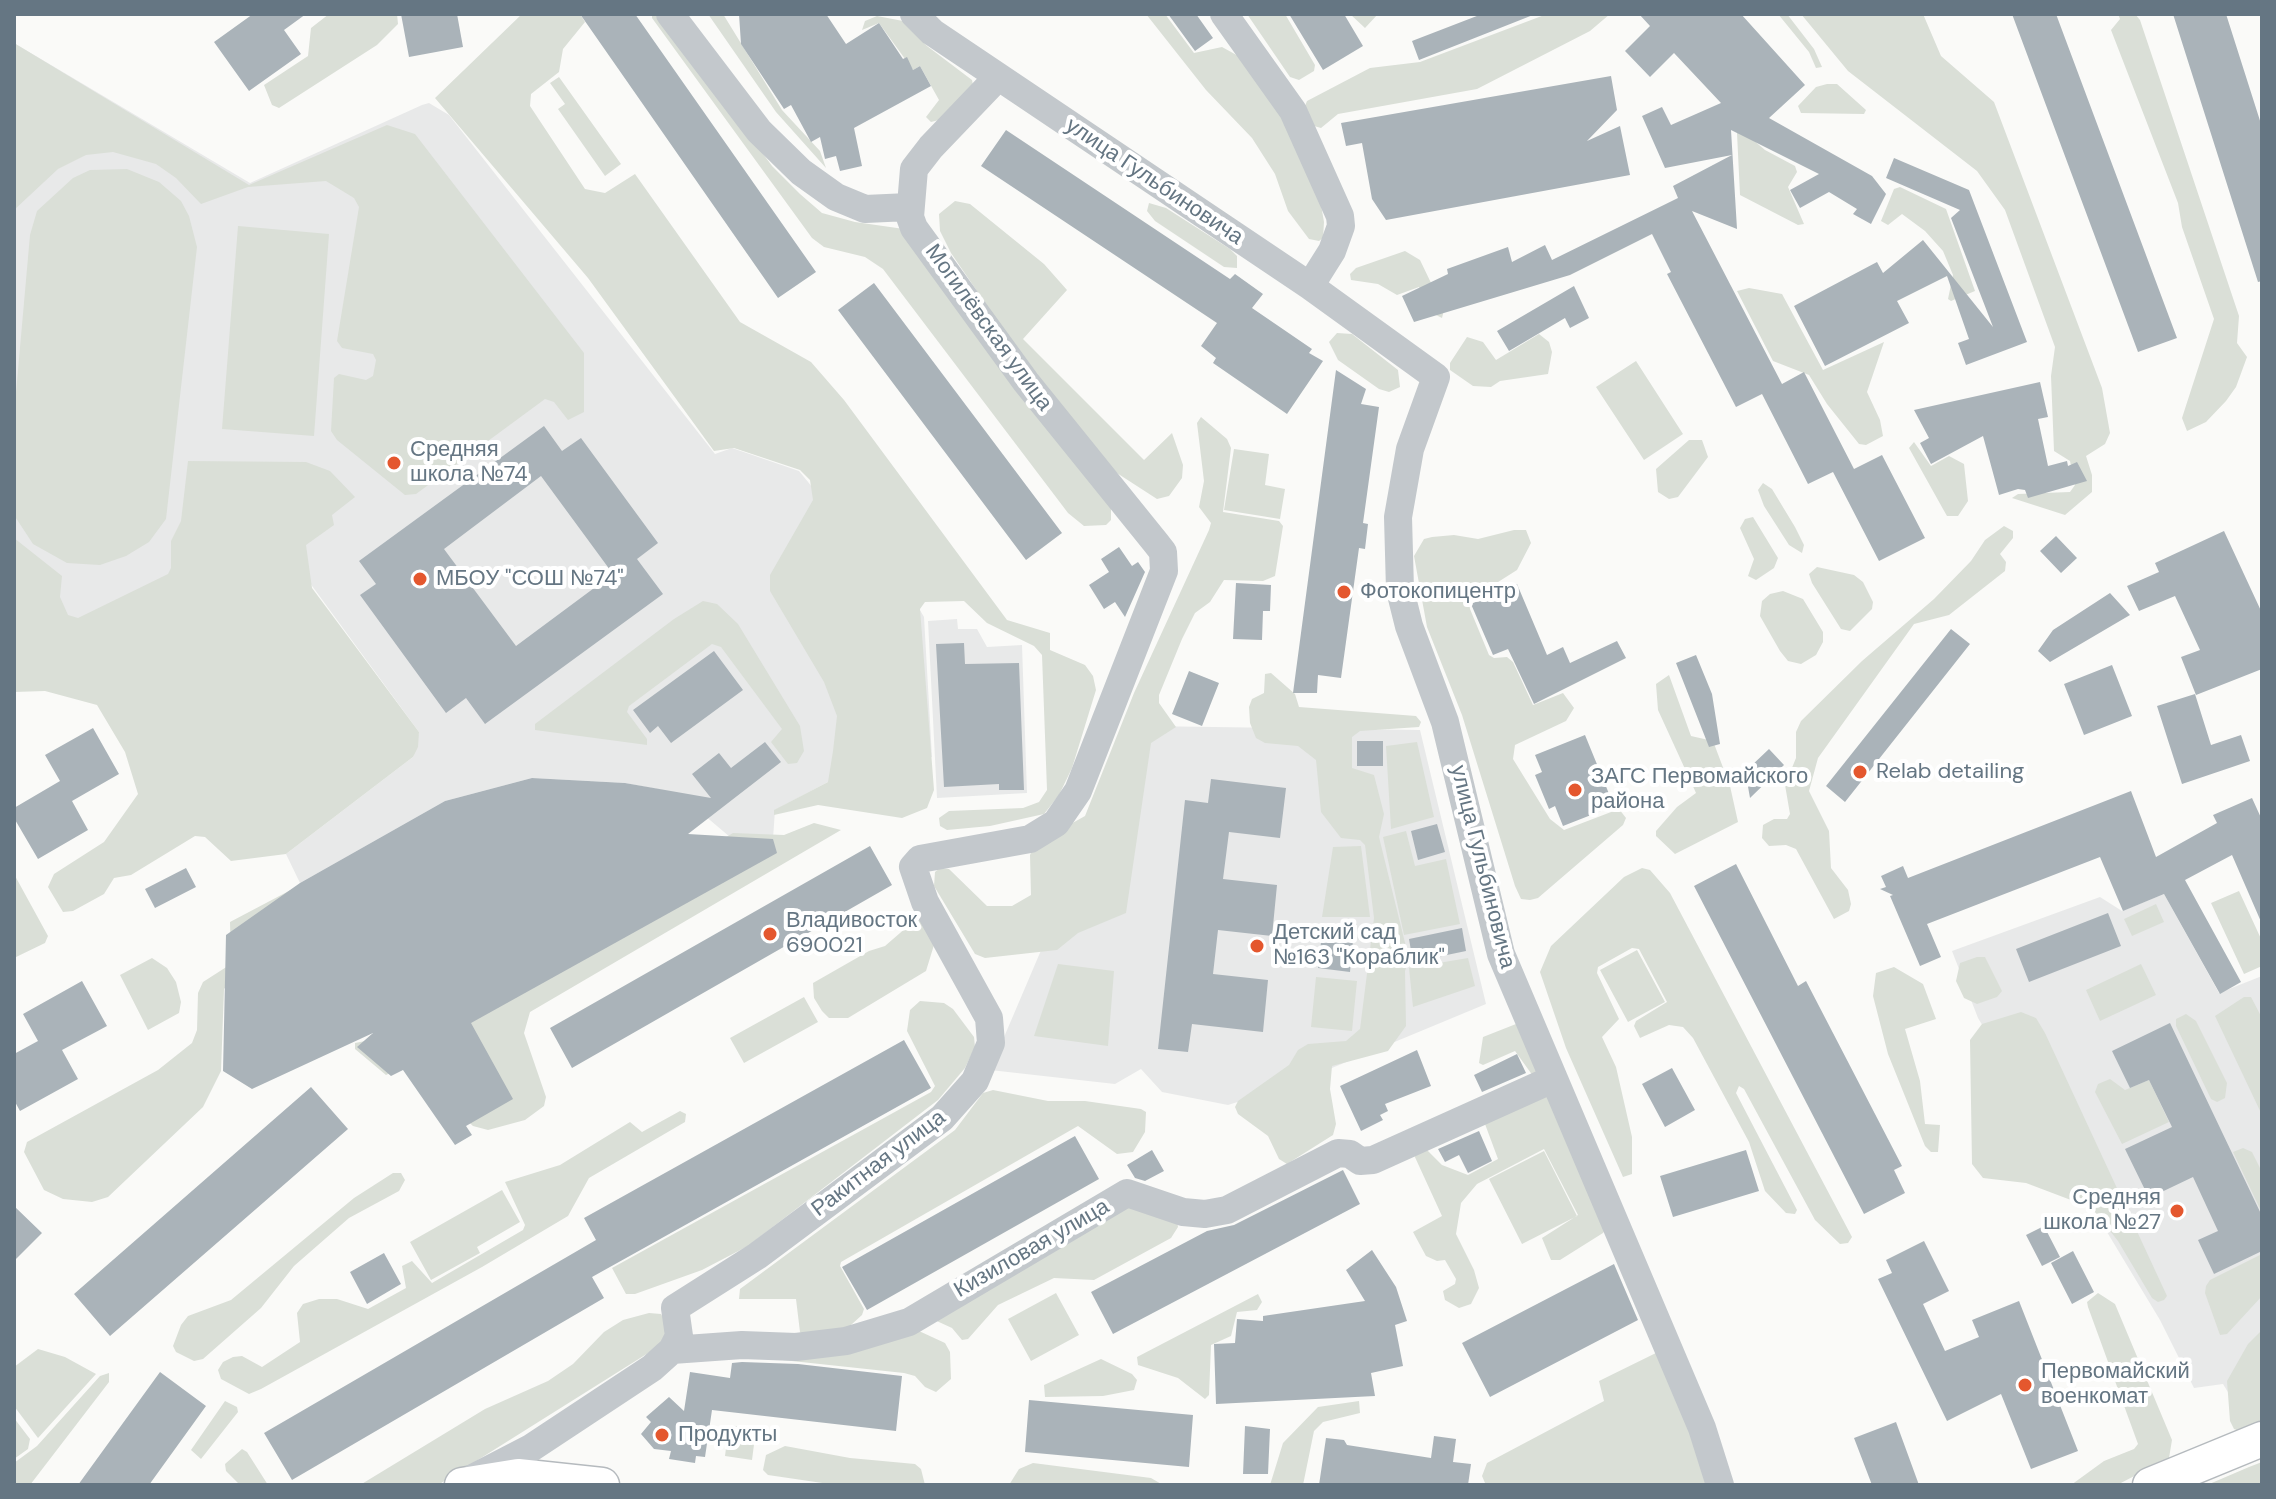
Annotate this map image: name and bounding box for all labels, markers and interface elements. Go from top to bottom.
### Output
street label: улица Гульбиновича [1060,113,1248,251]
street label: Могилёвская улица [919,240,1057,416]
place label: Средняя школа №74 [410,437,528,488]
marker: Средняя школа №74 [385,454,403,472]
place label: МБОУ "СОШ №74" [436,566,624,592]
marker: МБОУ "СОШ №74" [411,570,429,588]
place label: Фотокопицентр [1360,579,1516,605]
marker: Фотокопицентр [1335,583,1353,601]
place label: Relab detailing [1876,759,2024,785]
street label: улица Гульбиновича [1444,763,1520,971]
marker: Relab detailing [1851,763,1869,781]
place label: ЗАГС Первомайского района [1591,764,1808,816]
marker: ЗАГС Первомайского района [1566,781,1584,799]
place label: Владивосток 690021 [786,908,917,960]
place label: Детский сад №163 "Кораблик" [1273,920,1445,972]
marker: Владивосток 690021 [761,925,779,943]
marker: Детский сад №163 "Кораблик" [1248,937,1266,955]
street label: Ракитная улица [807,1105,951,1223]
place label: Средняя школа №27 [2043,1185,2161,1236]
street label: Кизиловая улица [950,1194,1114,1304]
marker: Средняя школа №27 [2168,1202,2186,1220]
place label: Первомайский военкомат [2041,1359,2190,1410]
marker: Первомайский военкомат [2016,1376,2034,1394]
place label: Продукты [678,1422,777,1448]
marker: Продукты [653,1426,671,1444]

